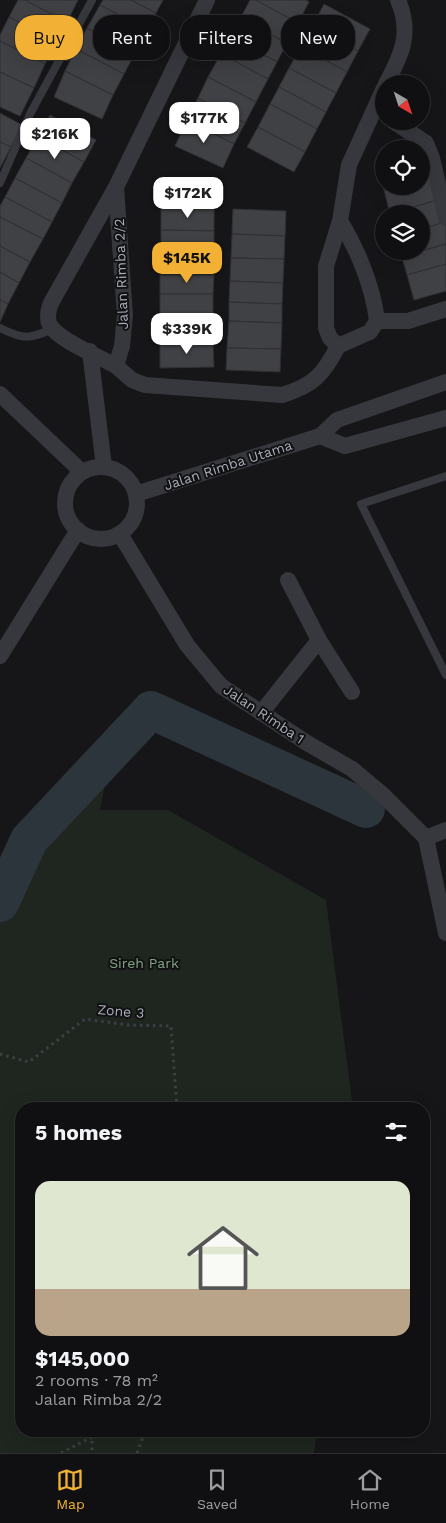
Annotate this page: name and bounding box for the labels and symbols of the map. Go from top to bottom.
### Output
north arrow [375,75,430,130]
pin: $177K [169,102,239,144]
pin: $216K [20,118,90,160]
pin: $172K [153,176,223,219]
street label: Jalan Rimba 2/2 [111,218,131,330]
pin: $145K [152,242,222,284]
pin: $339K [152,312,222,355]
street label: Jalan Rimba Utama [162,437,294,493]
street label: Jalan Rimba 1 [221,681,307,747]
park label: Sireh Park [109,955,179,971]
street label: Zone 3 [97,1001,145,1021]

